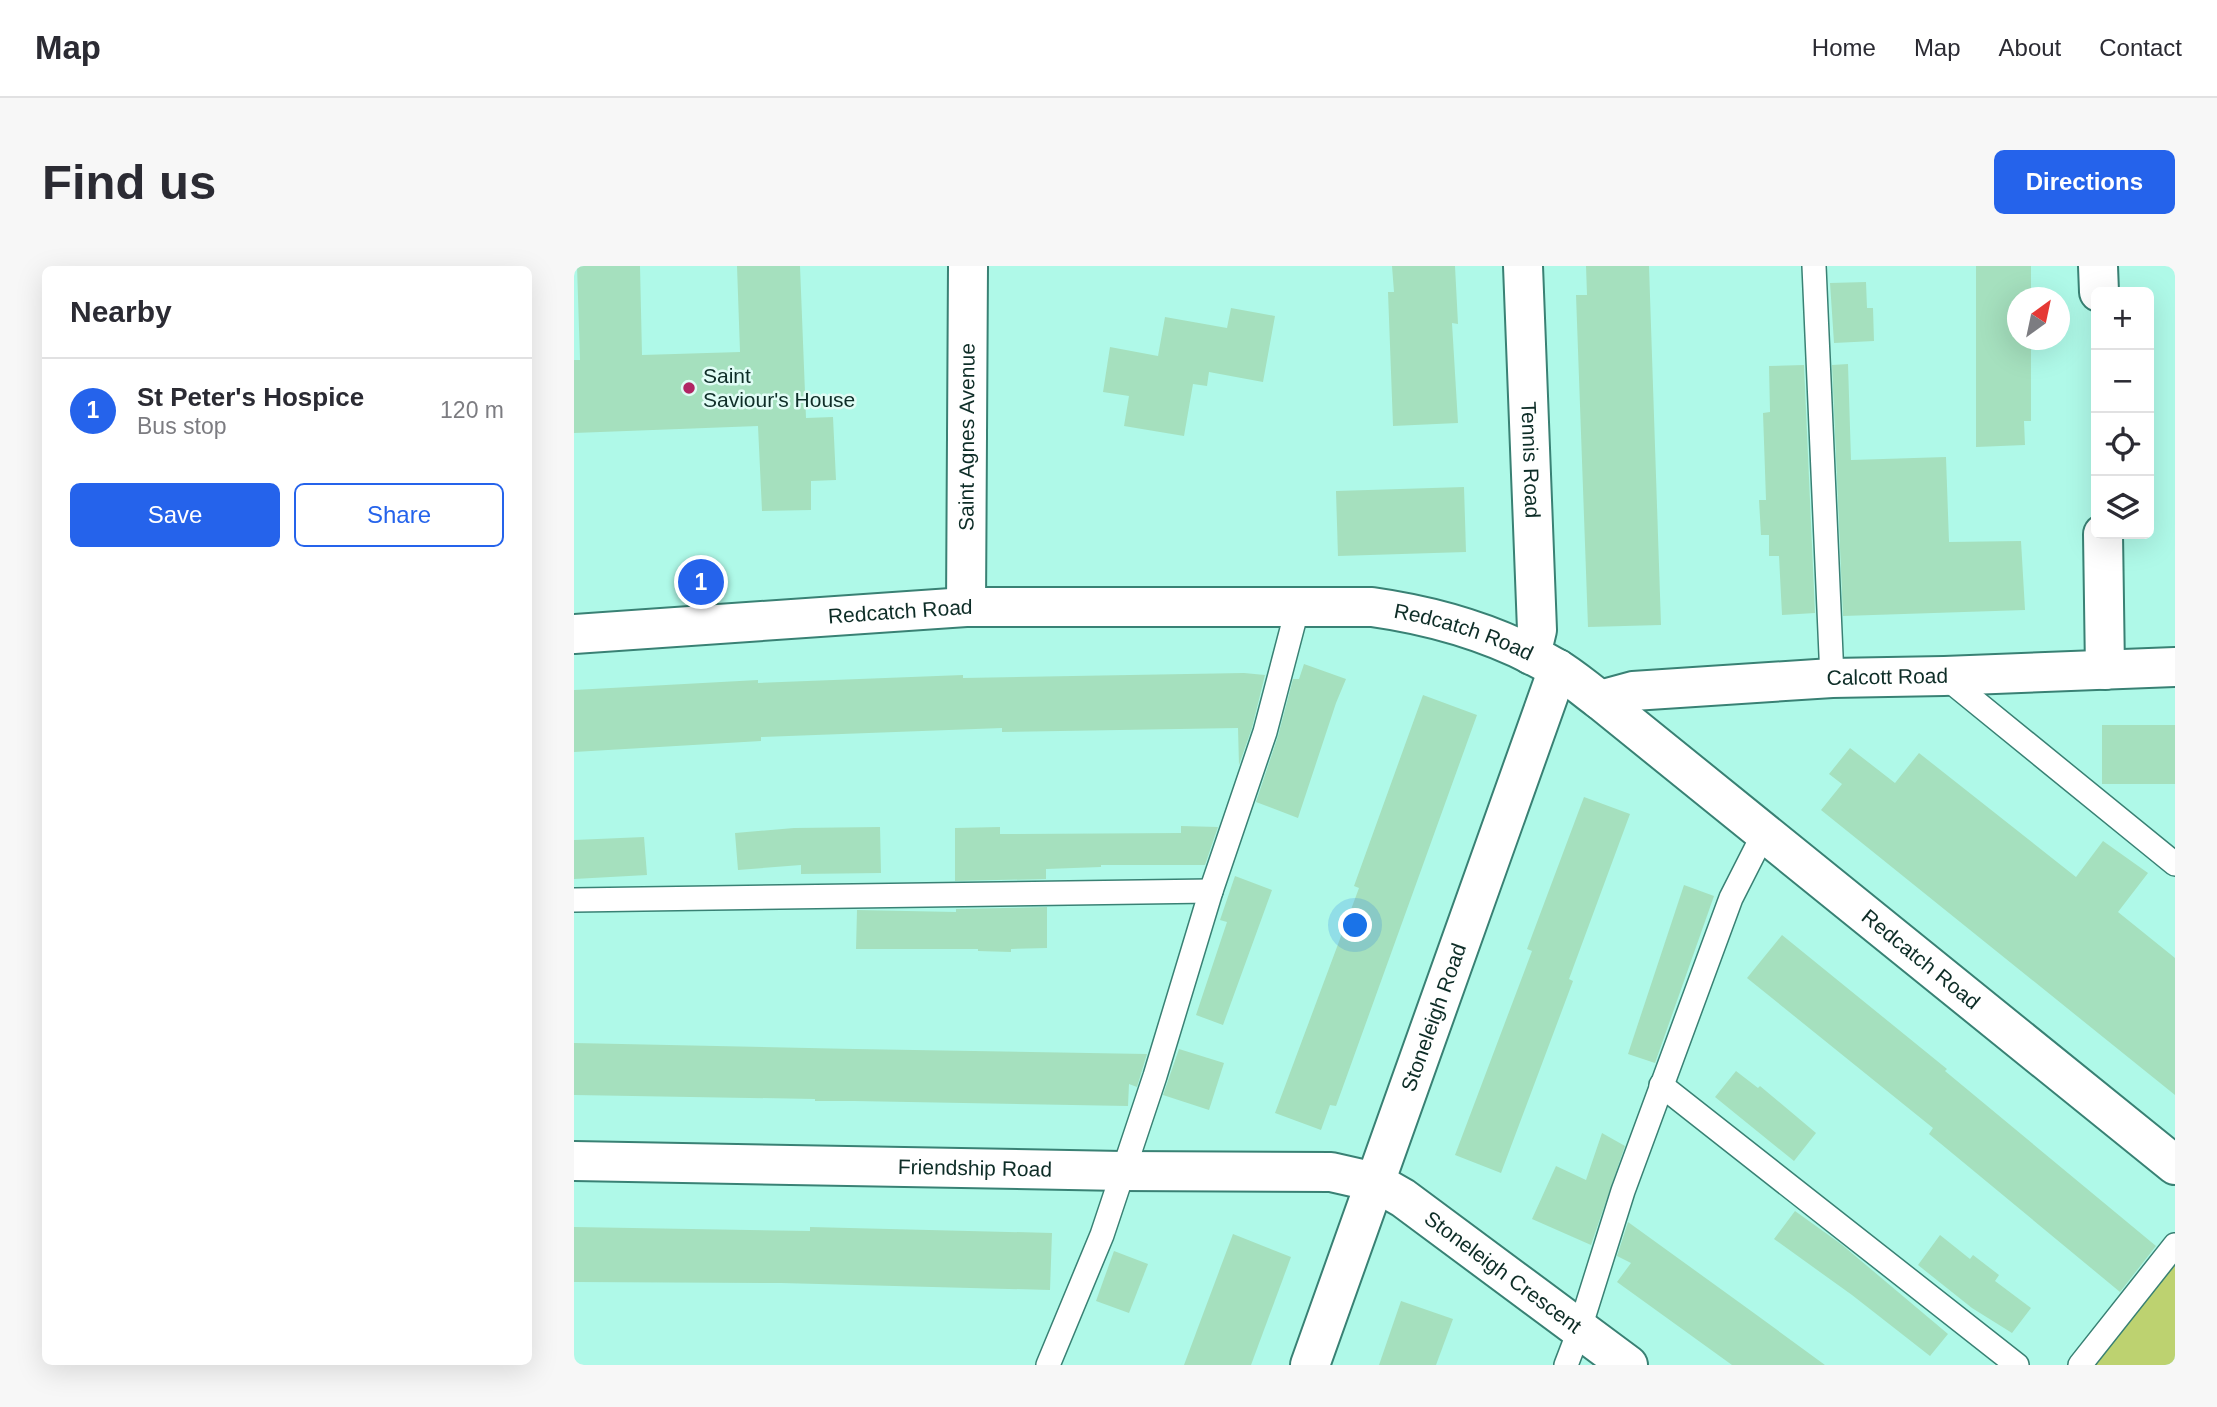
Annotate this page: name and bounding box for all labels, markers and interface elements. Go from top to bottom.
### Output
text: Map [35,29,101,66]
text: Home [1812,34,1876,61]
text: Map [1914,34,1961,61]
text: About [1999,34,2061,61]
text: Contact [2099,34,2182,61]
button: Directions [1994,150,2175,214]
text: Find us [42,155,216,209]
north arrow [2007,287,2070,350]
map controls [2091,287,2154,539]
button: + [2091,287,2154,350]
text: Nearby [70,295,172,328]
street label: Saint Agnes Avenue [954,343,979,531]
button: − [2091,350,2154,413]
place label: Saint Saviour's House [703,364,855,411]
marker: Saint Saviour's House [681,380,697,396]
text: St Peter's Hospice [137,382,364,412]
text: 1 [87,397,99,423]
text: 120 m [440,397,504,423]
street label: Tennis Road [1517,401,1545,519]
text: Bus stop [137,413,227,439]
button: locate [2091,413,2154,476]
button: layers [2091,476,2154,539]
button: Save [70,483,280,547]
button: Share [294,483,504,547]
pin: 1 [678,556,724,608]
street label: Redcatch Road [827,595,972,627]
street label: Redcatch Road [1392,599,1537,665]
street label: Calcott Road [1826,664,1948,689]
street label: Redcatch Road [1858,905,1985,1014]
your location [1338,908,1372,942]
street label: Stoneleigh Road [1396,940,1470,1094]
street label: Friendship Road [898,1155,1052,1181]
street label: Stoneleigh Crescent [1420,1206,1586,1338]

